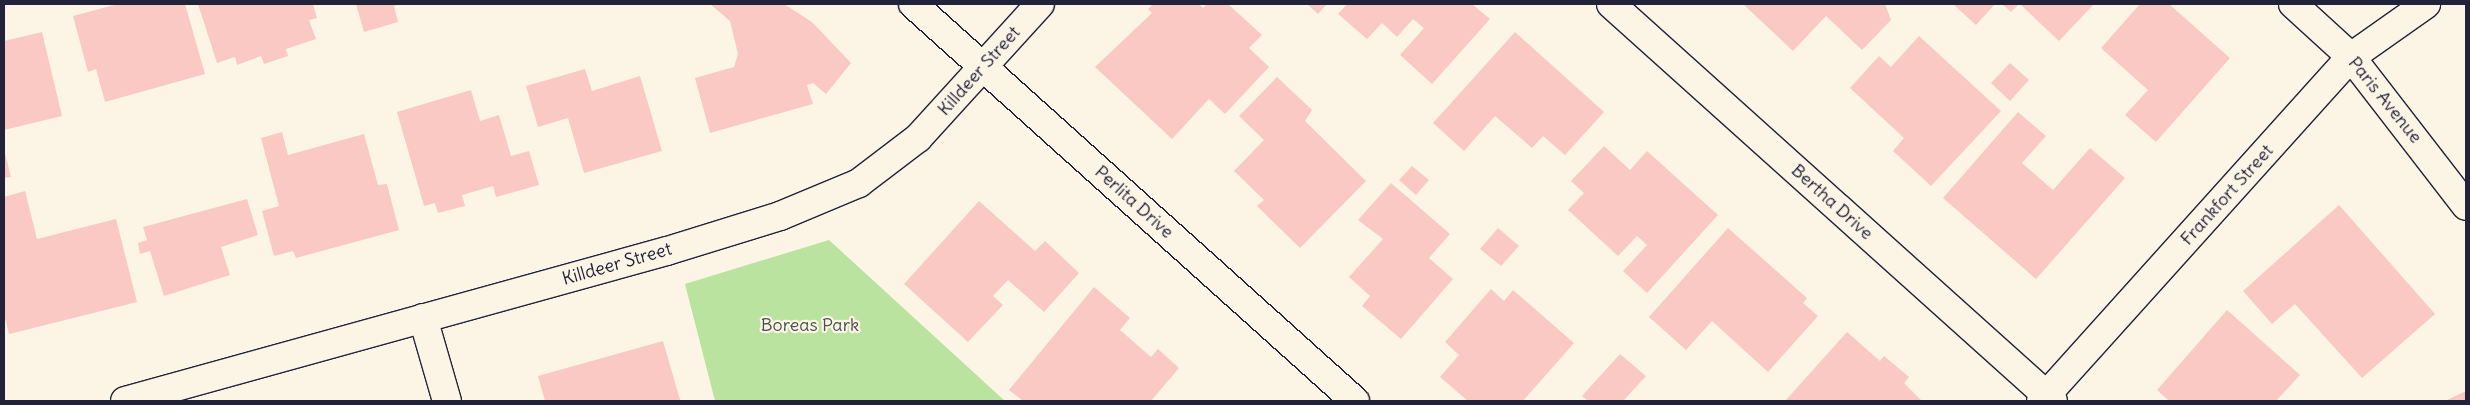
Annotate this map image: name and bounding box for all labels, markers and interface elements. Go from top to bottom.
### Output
street label: Killdeer Street [933,22,1025,120]
street label: Paris Avenue [2344,52,2426,148]
street label: Frankfort Street [2176,140,2278,250]
street label: Bertha Drive [1787,160,1877,244]
street label: Perlita Drive [1090,161,1178,243]
street label: Killdeer Street [560,238,674,290]
park label: Boreas Park [761,314,859,336]

